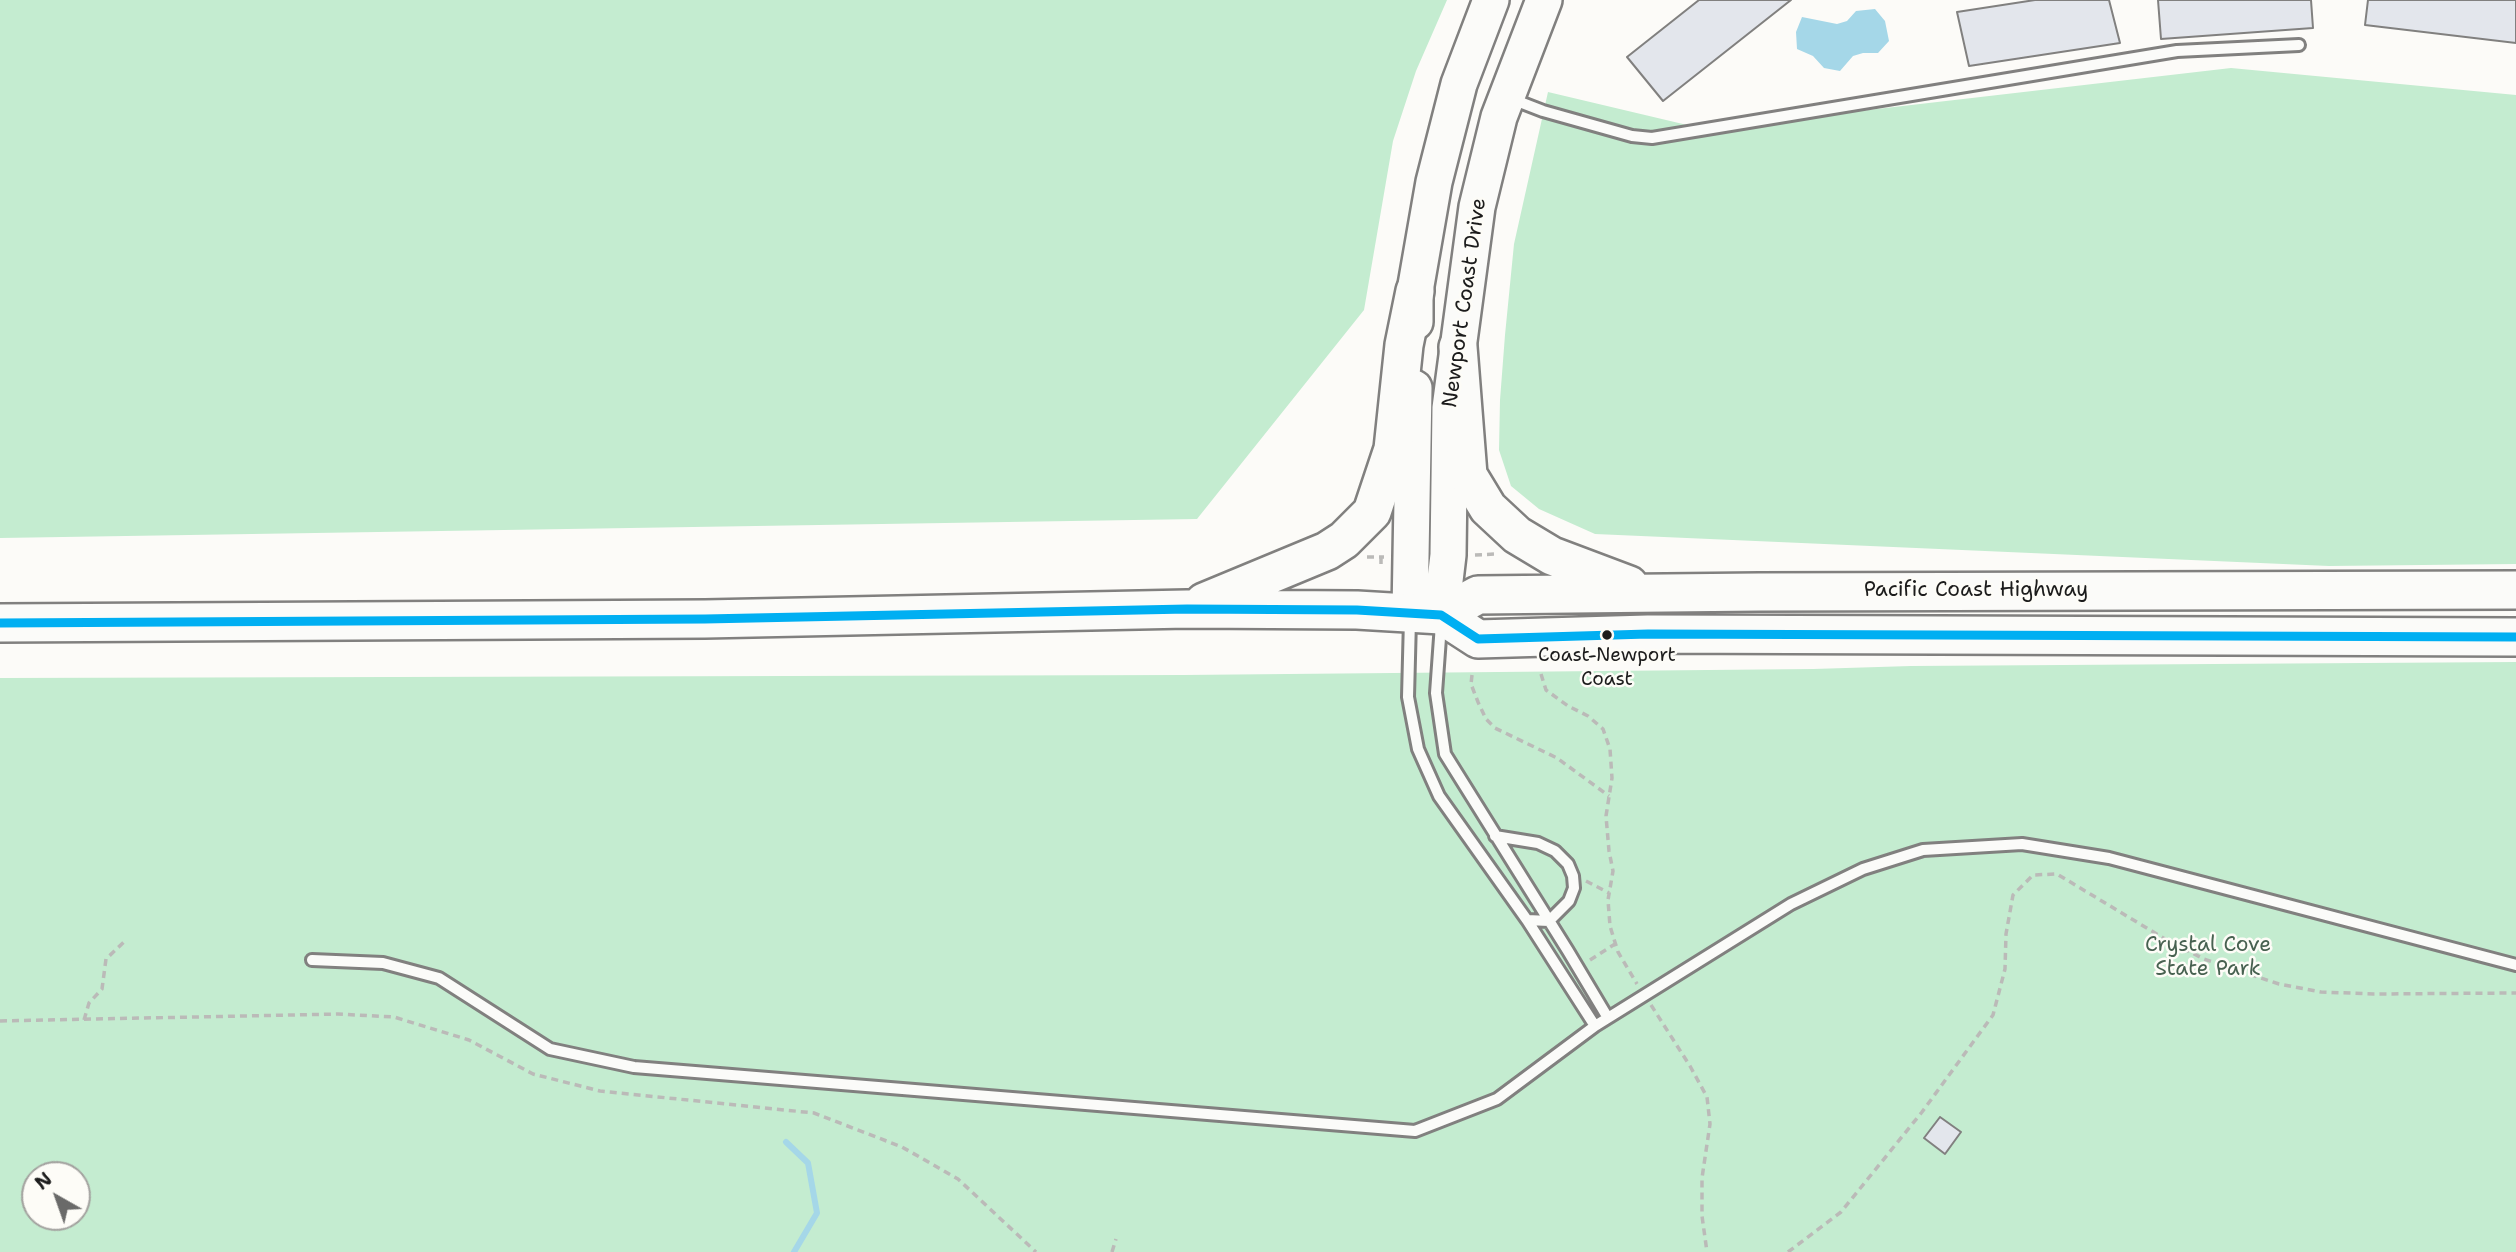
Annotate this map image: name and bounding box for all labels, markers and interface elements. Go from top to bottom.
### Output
street label: Newport Coast Drive [1438,197,1492,409]
street label: Pacific Coast Highway [1864,578,2088,604]
marker: Coast-Newport Coast [1600,628,1614,642]
place label: Coast-Newport Coast [1538,645,1676,689]
park label: Crystal Cove State Park [2145,933,2271,983]
north arrow [21,1161,91,1231]
text: N [30,1167,57,1195]

